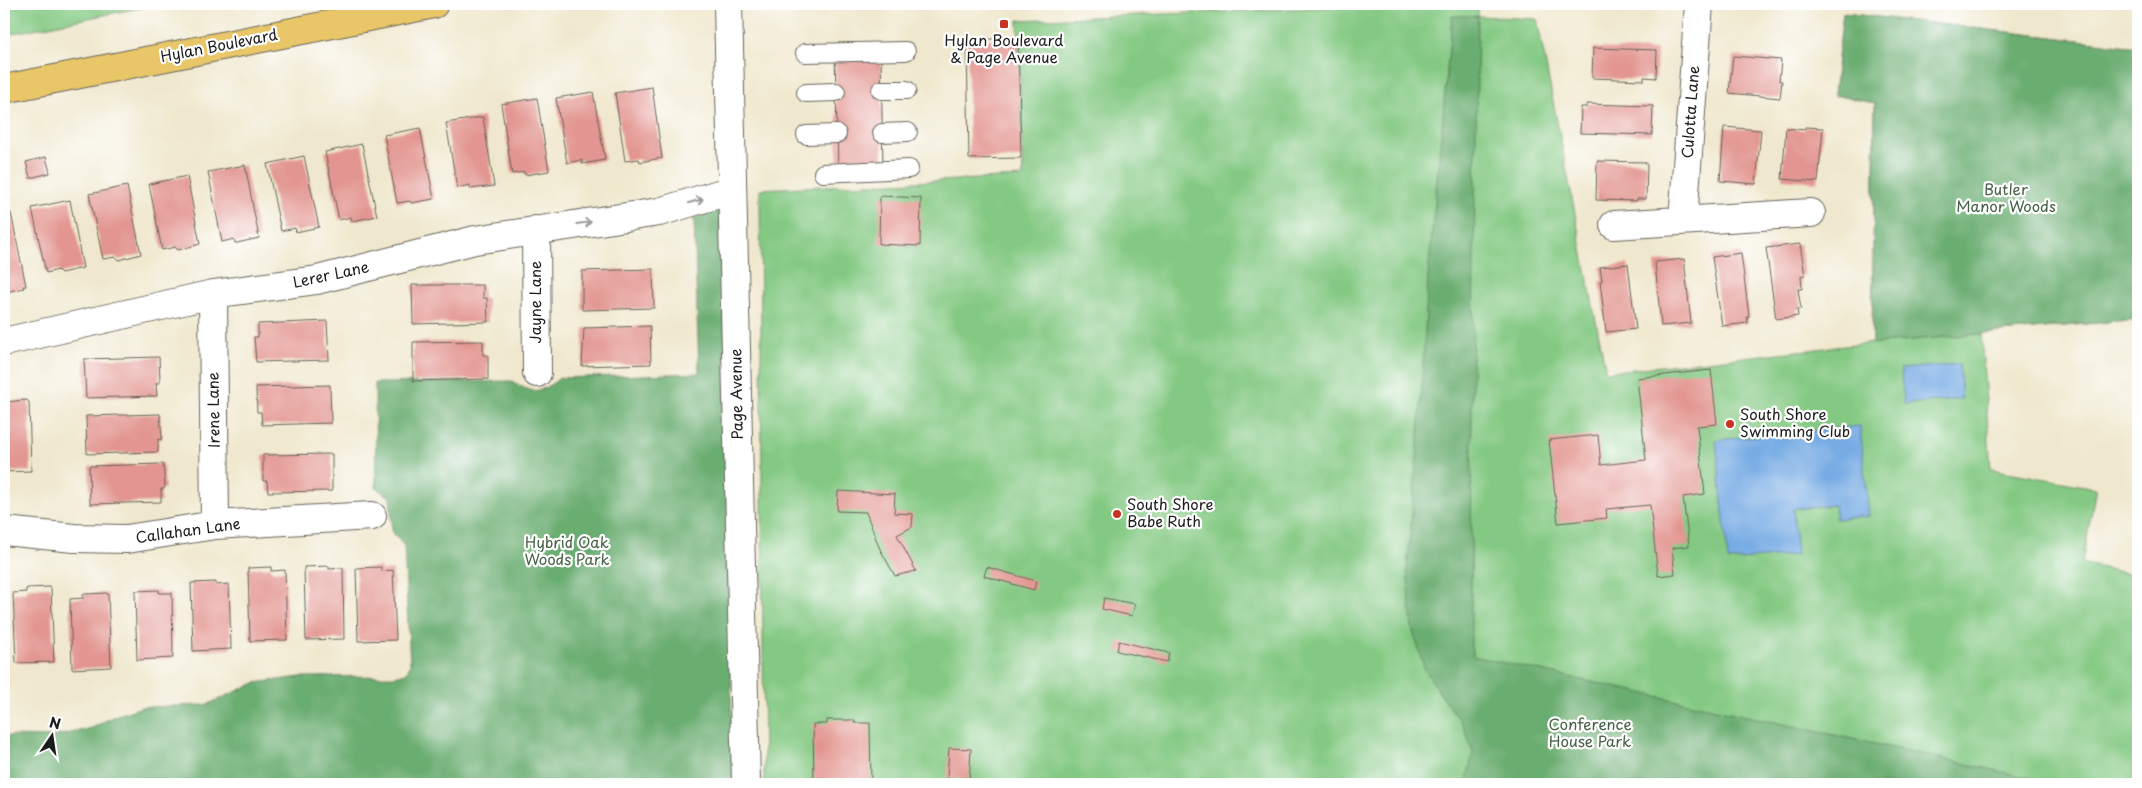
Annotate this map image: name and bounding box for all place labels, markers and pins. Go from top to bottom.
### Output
marker: Hylan Boulevard & Page Avenue [998,18,1010,30]
place label: Hylan Boulevard & Page Avenue [945,28,1063,68]
place label: South Shore Swimming Club [1740,402,1850,442]
marker: South Shore Swimming Club [1724,418,1736,430]
place label: South Shore Babe Ruth [1127,492,1213,532]
marker: South Shore Babe Ruth [1111,508,1123,520]

